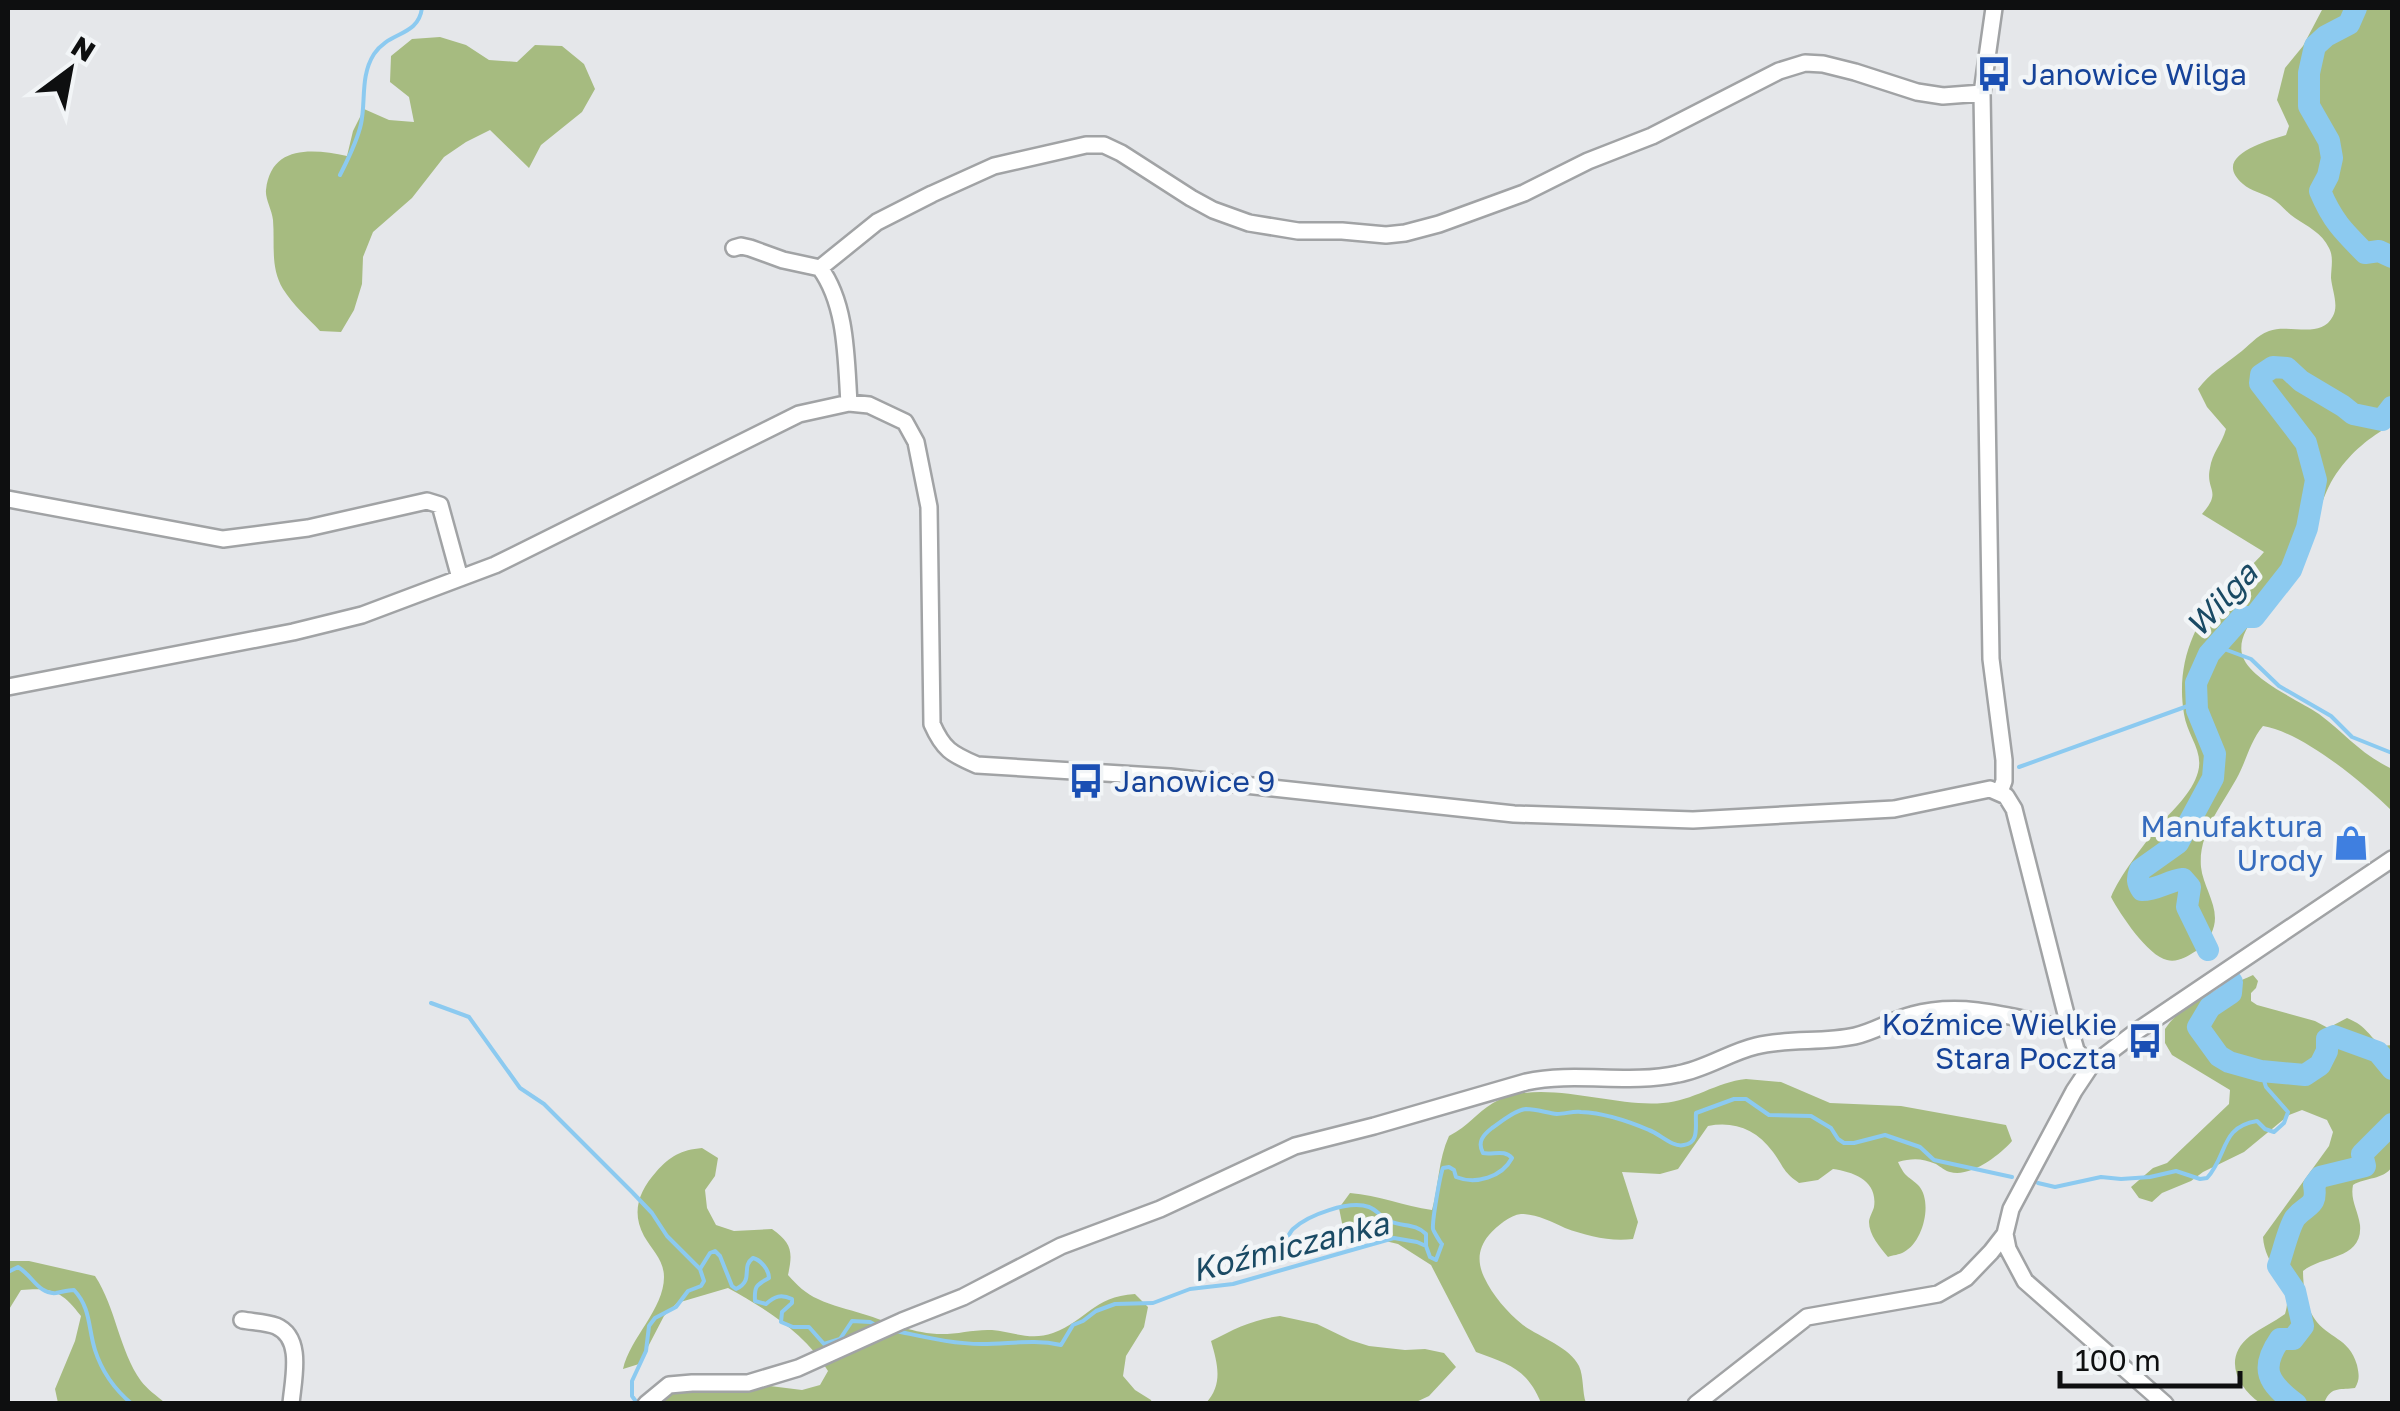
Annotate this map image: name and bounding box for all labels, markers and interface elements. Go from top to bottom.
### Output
north arrow [20,20,120,120]
text: N [66,29,101,68]
bus stop icon: Janowice Wilga [1975,55,2013,93]
place label: Janowice Wilga [2022,56,2247,92]
water label: Wilga [2177,553,2266,644]
bus stop icon: Janowice 9 [1067,762,1105,800]
place label: Janowice 9 [1114,763,1276,799]
place label: Manufaktura Urody [2140,808,2323,878]
shop icon: Manufaktura Urody [2332,824,2370,862]
place label: Koźmice Wielkie Stara Poczta [1882,1006,2117,1076]
bus stop icon: Koźmice Wielkie Stara Poczta [2126,1022,2164,1060]
water label: Koźmiczanka [1188,1203,1394,1289]
scale bar [2060,1326,2240,1388]
text: 100 m [2075,1342,2161,1378]

